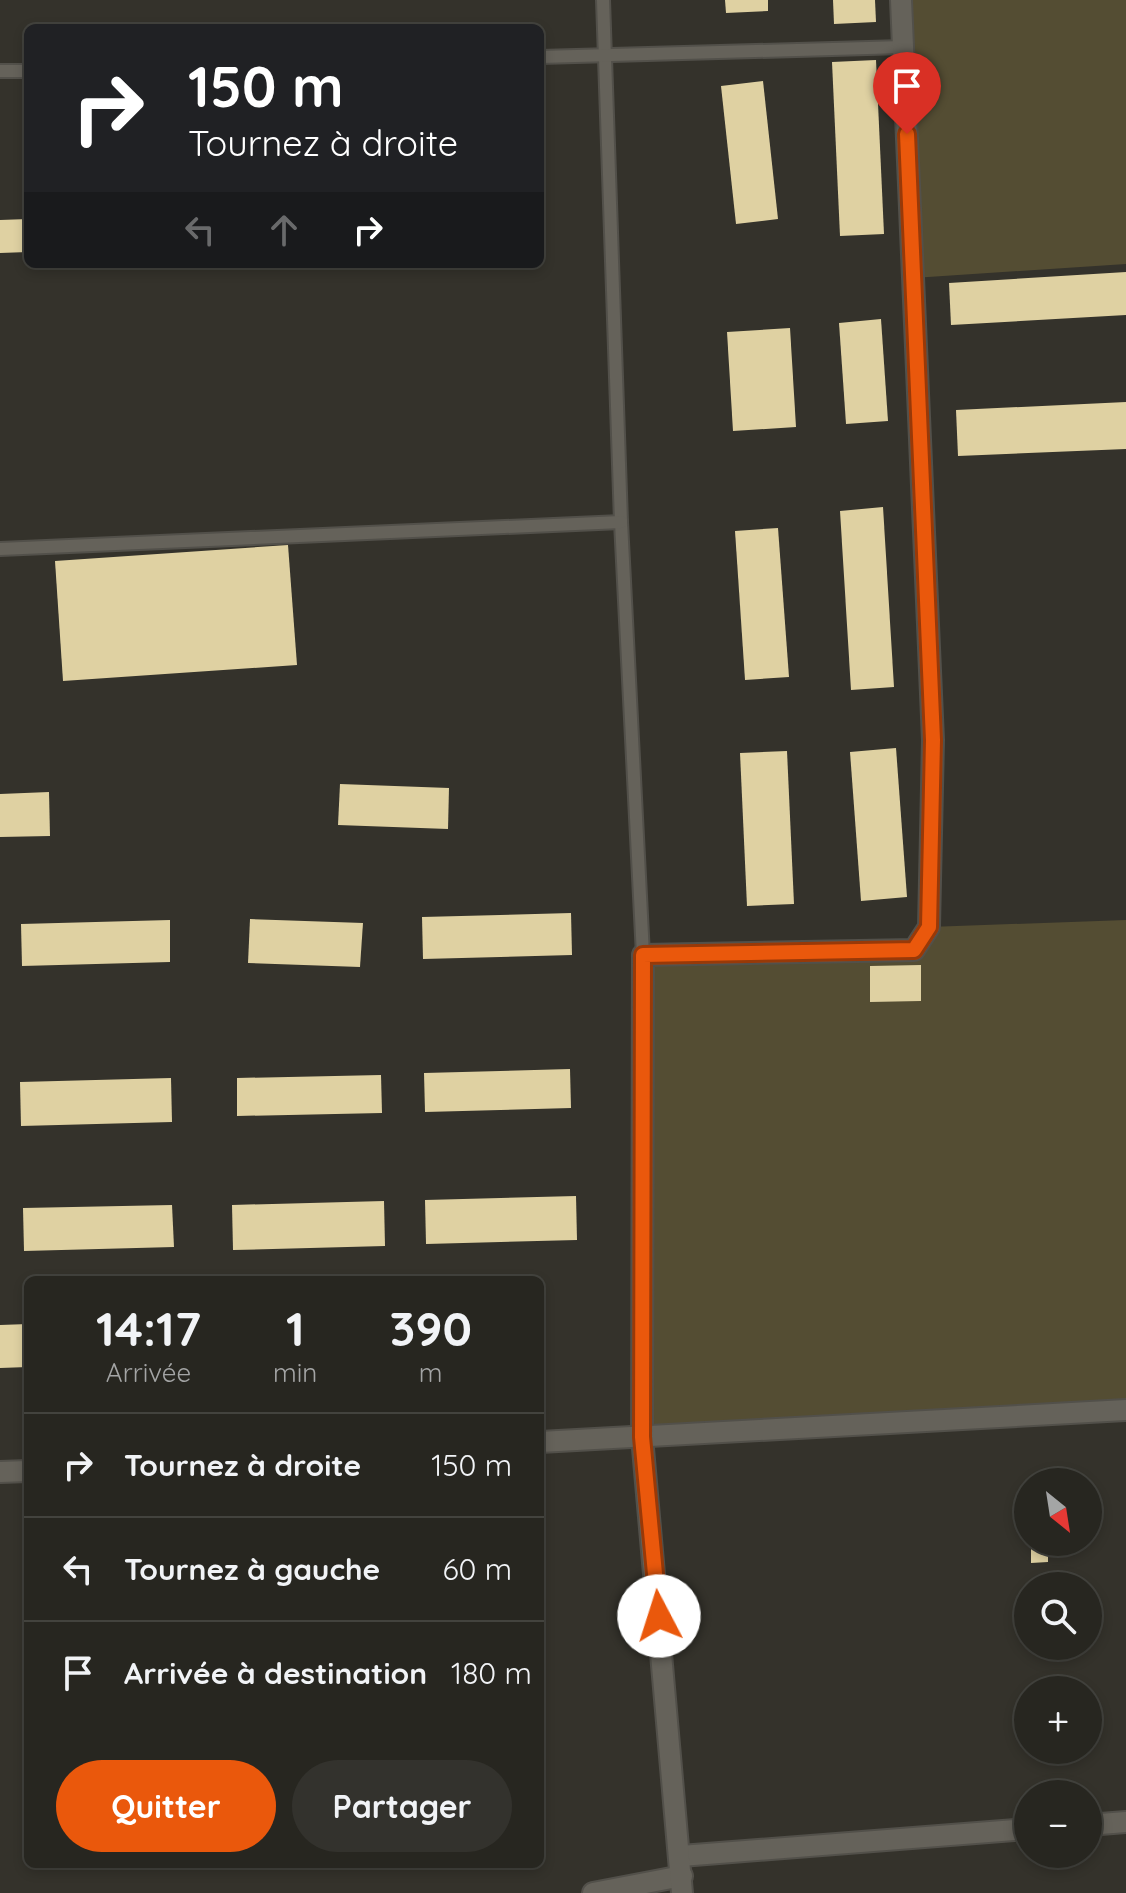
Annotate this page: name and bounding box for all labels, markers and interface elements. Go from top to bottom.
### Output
text: 150 m [188,51,344,121]
pin [873,52,941,134]
icon: right [56,56,160,160]
icon: arrive [885,64,929,108]
text: Tournez à droite [188,120,458,165]
icon: left [178,208,222,252]
icon: ahead [262,208,306,252]
icon: right [346,208,390,252]
text: 14:17 [96,1298,201,1358]
text: 1 [286,1298,305,1358]
text: 390 [389,1298,472,1358]
text: Arrivée [106,1356,191,1389]
text: min [273,1356,317,1389]
text: m [419,1356,443,1389]
icon: right [56,1443,100,1487]
text: Tournez à droite [124,1446,361,1484]
text: 150 m [431,1446,512,1484]
north arrow [1014,1468,1102,1556]
map controls [1014,1468,1102,1868]
icon: left [56,1547,100,1591]
text: Tournez à gauche [124,1550,380,1588]
text: 60 m [442,1550,512,1588]
button: search [1014,1572,1102,1660]
position arrow [617,1574,701,1658]
icon: arrive [56,1651,100,1695]
text: Arrivée à destination [124,1654,427,1692]
text: 180 m [451,1654,532,1692]
button: + [1014,1676,1102,1764]
button: Quitter [56,1760,276,1852]
button: Partager [292,1760,512,1852]
button: − [1014,1780,1102,1868]

